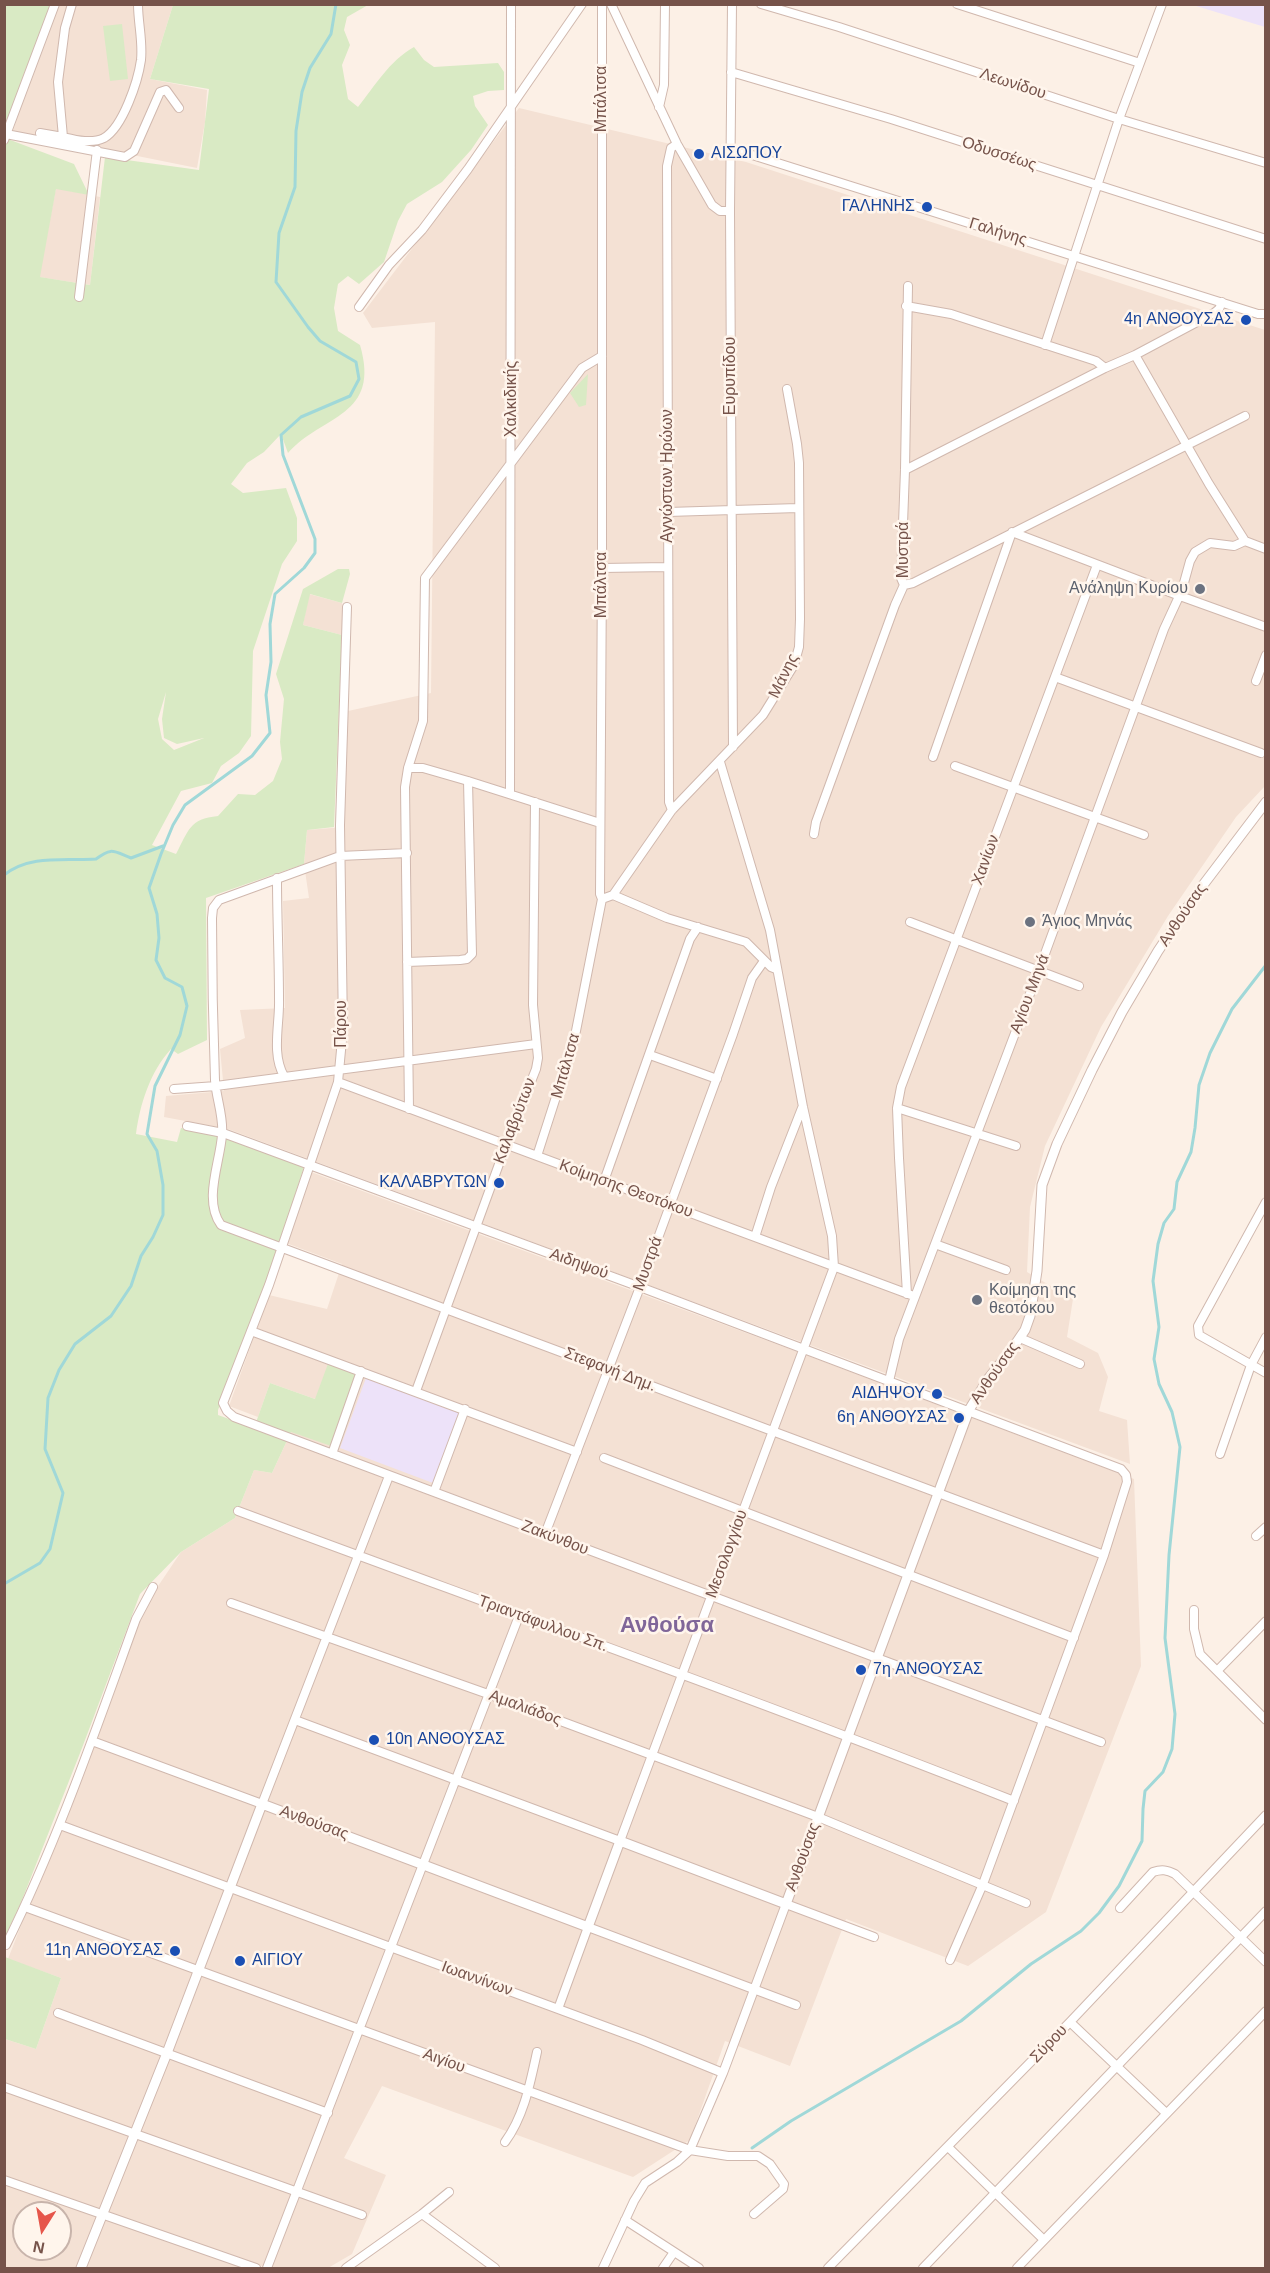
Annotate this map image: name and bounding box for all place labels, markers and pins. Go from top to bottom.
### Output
place label: ΑΙΣΩΠΟΥ [711,144,782,164]
marker: ΑΙΣΩΠΟΥ [692,147,706,161]
place label: ΓΑΛΗΝΗΣ [842,197,915,217]
marker: ΓΑΛΗΝΗΣ [920,200,934,214]
place label: 4η ΑΝΘΟΥΣΑΣ [1124,310,1234,330]
marker: 4η ΑΝΘΟΥΣΑΣ [1239,313,1253,327]
place label: Ανάληψη Κυρίου [1069,579,1188,599]
marker: Ανάληψη Κυρίου [1193,582,1207,596]
place label: Άγιος Μηνάς [1042,912,1132,932]
marker: Άγιος Μηνάς [1023,915,1037,929]
place label: ΚΑΛΑΒΡΥΤΩΝ [379,1173,487,1193]
marker: ΚΑΛΑΒΡΥΤΩΝ [492,1176,506,1190]
place label: Κοίμηση της θεοτόκου [989,1281,1076,1319]
marker: Κοίμηση της θεοτόκου [970,1293,984,1307]
place label: ΑΙΔΗΨΟΥ [852,1384,925,1404]
marker: ΑΙΔΗΨΟΥ [930,1387,944,1401]
place label: 6η ΑΝΘΟΥΣΑΣ [837,1408,947,1428]
marker: 6η ΑΝΘΟΥΣΑΣ [952,1411,966,1425]
place label: 7η ΑΝΘΟΥΣΑΣ [873,1660,983,1680]
marker: 7η ΑΝΘΟΥΣΑΣ [854,1663,868,1677]
place label: 10η ΑΝΘΟΥΣΑΣ [386,1730,505,1750]
marker: 10η ΑΝΘΟΥΣΑΣ [367,1733,381,1747]
place label: 11η ΑΝΘΟΥΣΑΣ [45,1941,163,1961]
marker: 11η ΑΝΘΟΥΣΑΣ [168,1944,182,1958]
place label: ΑΙΓΙΟΥ [252,1951,303,1971]
marker: ΑΙΓΙΟΥ [233,1954,247,1968]

